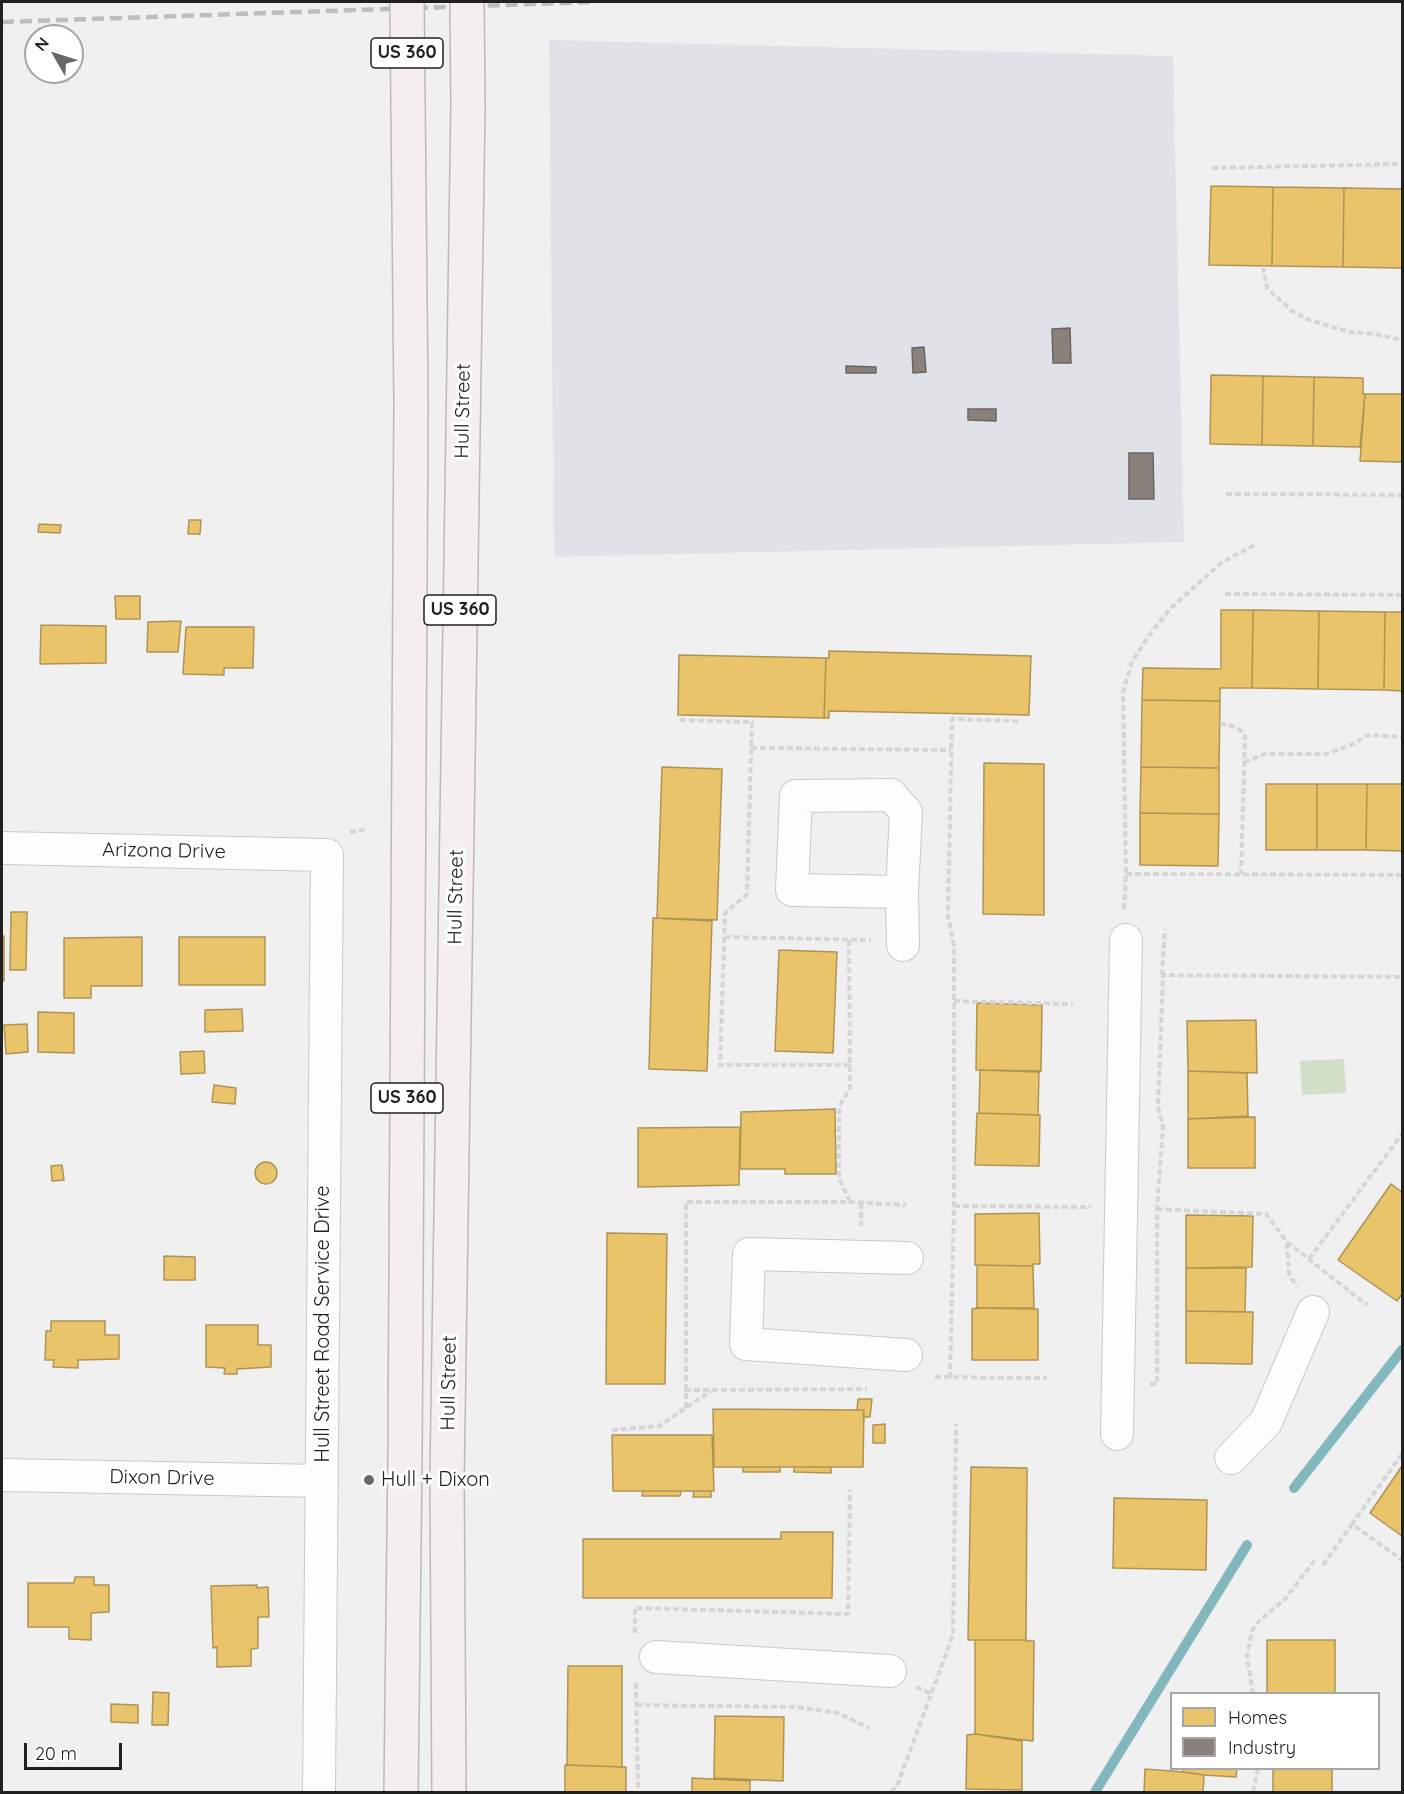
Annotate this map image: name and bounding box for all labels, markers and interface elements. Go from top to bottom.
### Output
north arrow [24,24,84,84]
text: N [30,33,53,55]
road number: US 360 [371,38,443,68]
street label: Hull Street [450,363,476,459]
road number: US 360 [424,595,496,625]
street label: Arizona Drive [102,838,226,864]
street label: Hull Street [443,849,469,945]
road number: US 360 [371,1083,443,1113]
street label: Hull Street Road Service Drive [311,1186,335,1462]
street label: Hull Street [436,1335,462,1431]
street label: Dixon Drive [109,1465,215,1491]
place label: Hull + Dixon [381,1468,490,1492]
marker: Hull + Dixon [362,1473,376,1487]
legend [1170,1692,1380,1770]
text: Homes [1228,1706,1287,1729]
scale bar [27,1731,124,1769]
text: Industry [1228,1736,1296,1759]
text: 20 m [35,1742,77,1765]

